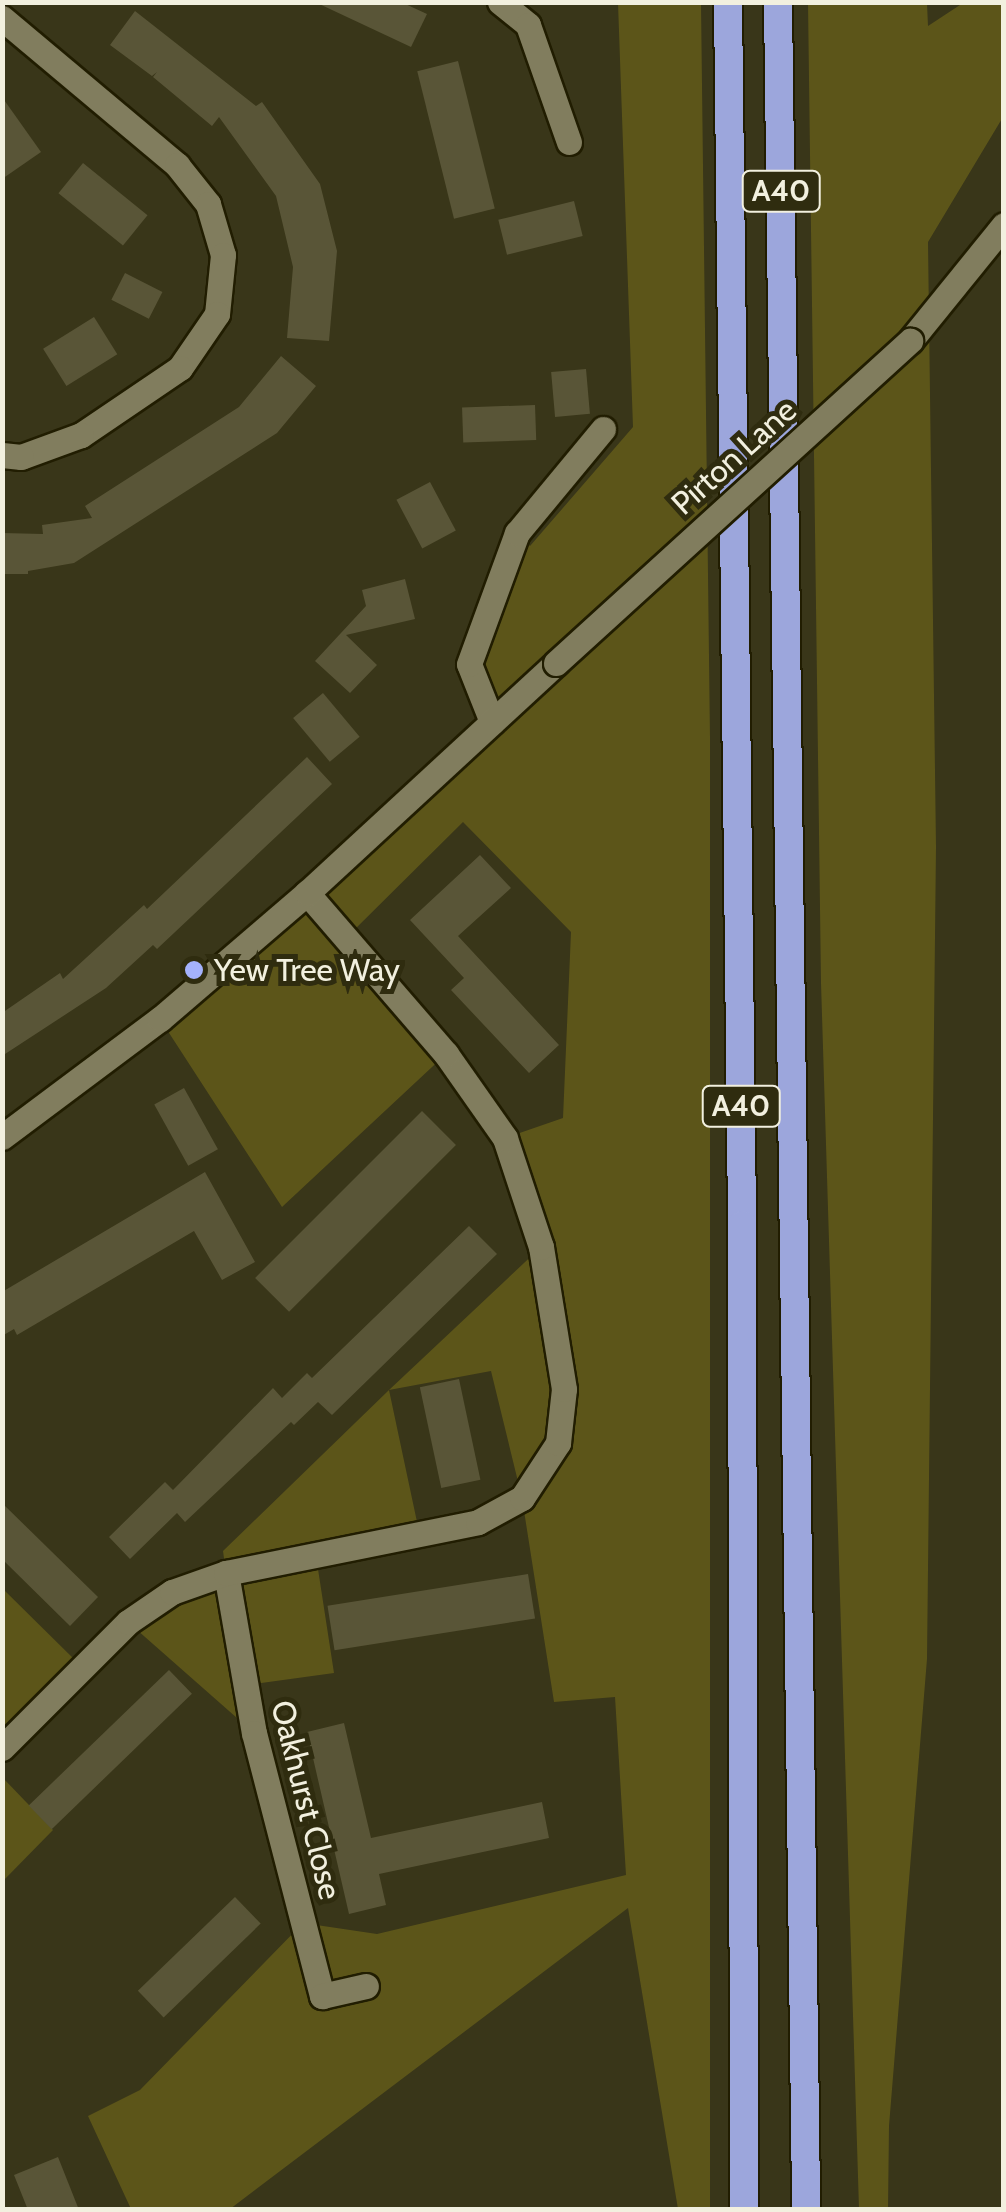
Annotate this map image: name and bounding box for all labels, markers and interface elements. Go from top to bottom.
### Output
road number: A40 [741,166,821,216]
street label: Pirton Lane [664,391,804,523]
place label: Yew Tree Way [214,951,400,989]
marker: Yew Tree Way [183,959,205,981]
road number: A40 [701,1081,781,1131]
street label: Oakhurst Close [263,1696,349,1904]

